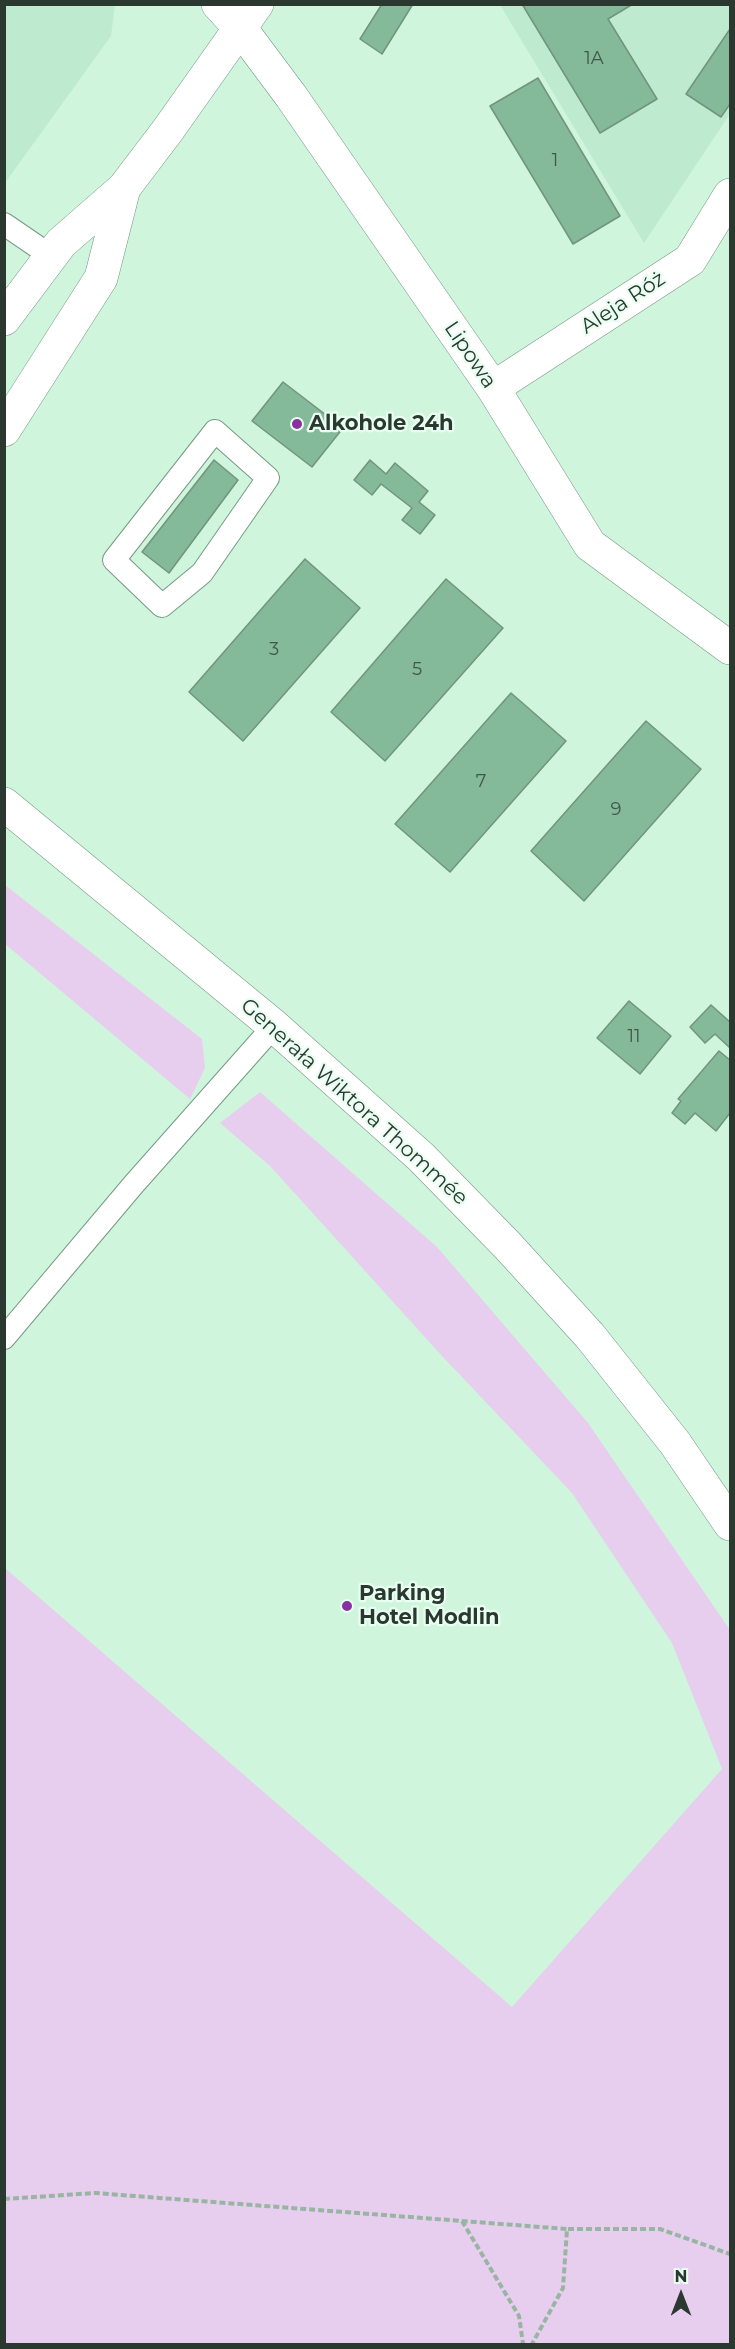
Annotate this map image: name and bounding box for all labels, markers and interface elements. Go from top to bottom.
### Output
house number: 1A [584,48,604,70]
house number: 1 [552,150,558,172]
street label: Aleja Róż [576,266,670,340]
street label: Lipowa [438,317,502,393]
place label: Alkohole 24h [309,411,453,437]
marker: Alkohole 24h [290,417,304,431]
house number: 3 [269,639,279,661]
house number: 5 [412,659,422,681]
house number: 7 [476,771,486,793]
house number: 9 [611,799,621,821]
street label: Generała Wiktora Thommée [235,993,473,1211]
house number: 11 [628,1026,640,1048]
place label: Parking Hotel Modlin [359,1581,500,1631]
marker: Parking Hotel Modlin [340,1599,354,1613]
north arrow [651,2265,711,2325]
text: N [675,2267,687,2286]

